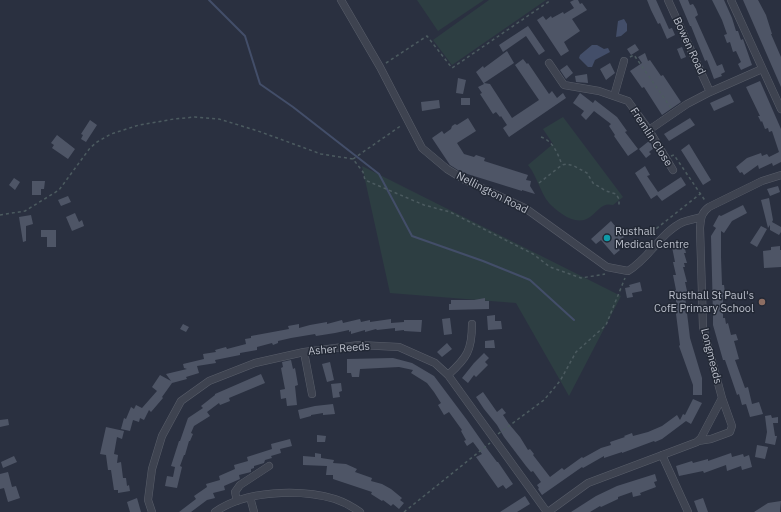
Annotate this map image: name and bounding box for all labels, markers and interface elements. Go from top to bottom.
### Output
street label: Bowen Road [670,15,708,77]
street label: Fremlin Close [627,105,675,169]
street label: Nellington Road [454,169,530,217]
place label: Rusthall Medical Centre [615,225,689,251]
marker: Rusthall Medical Centre [602,233,612,243]
place label: Rusthall St Paul's CofE Primary School [654,289,754,315]
marker: Rusthall St Paul's CofE Primary School [757,297,767,307]
street label: Longmeads [698,327,724,385]
street label: Asher Reeds [308,340,370,358]

